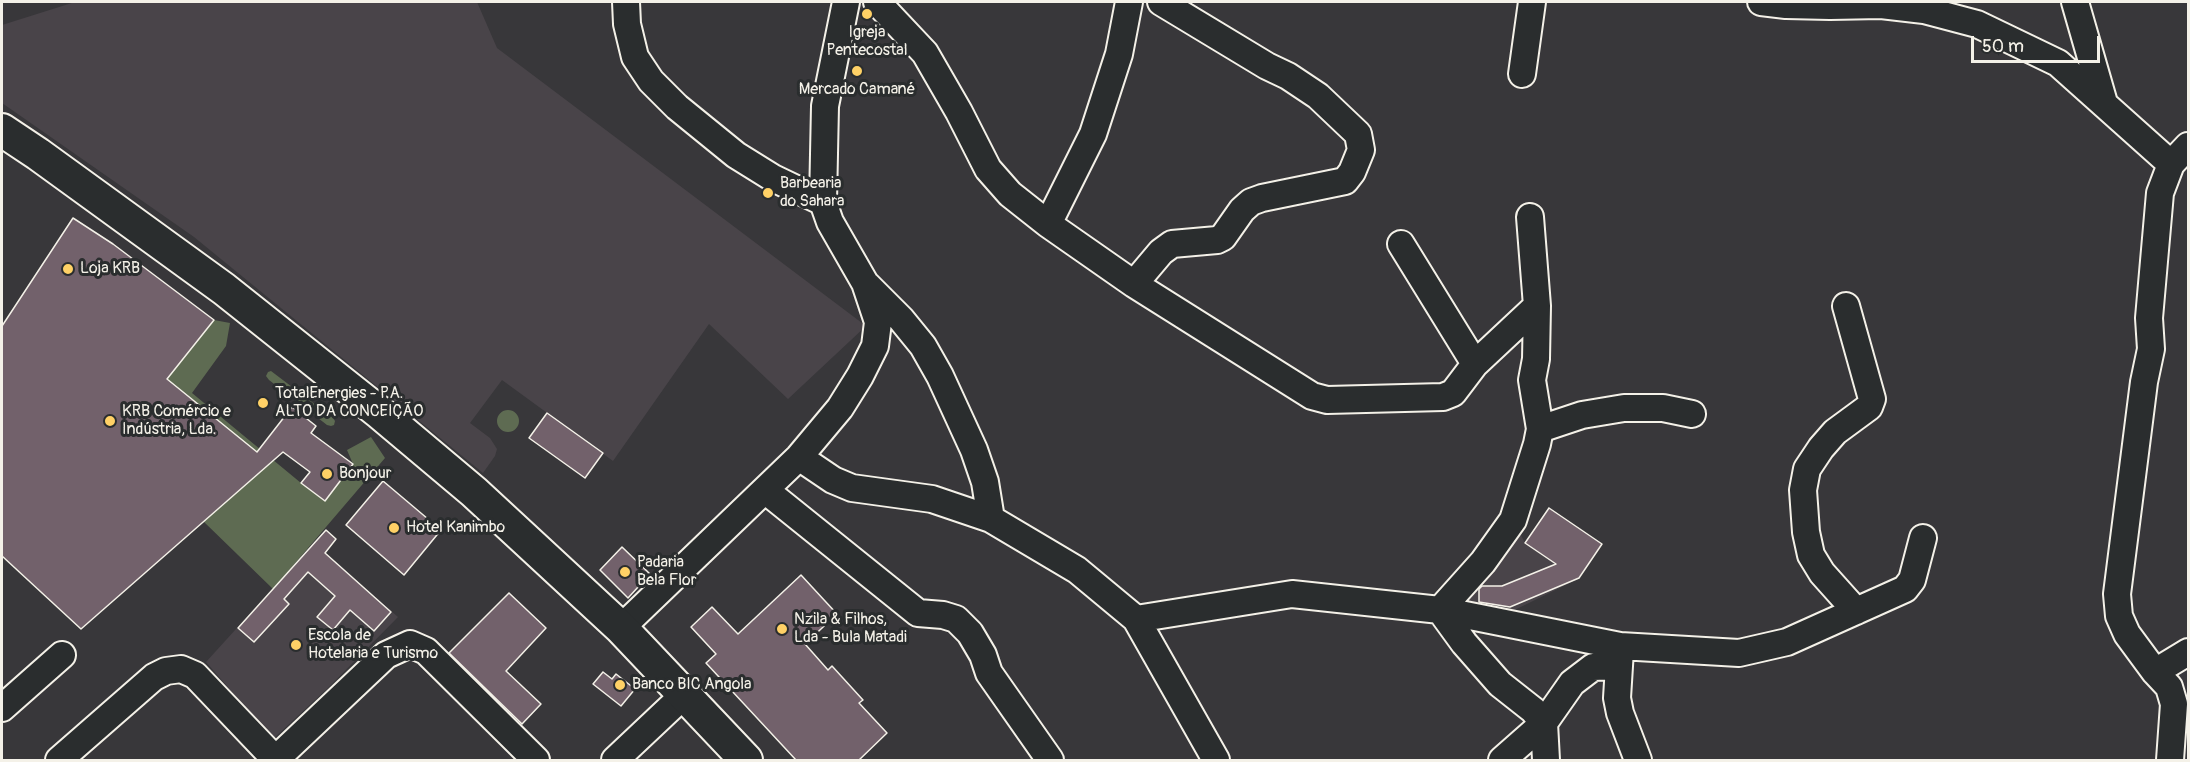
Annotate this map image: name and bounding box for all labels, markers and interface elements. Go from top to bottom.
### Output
marker: Igreja Pentecostal [860,7,874,21]
place label: Igreja Pentecostal [826,23,908,61]
scale bar [1974,24,2103,62]
text: 50 m [1982,35,2024,58]
marker: Mercado Camané [850,64,864,78]
place label: Mercado Camané [799,80,915,100]
place label: Barbearia do Sahara [780,174,844,212]
marker: Barbearia do Sahara [761,186,775,200]
place label: Loja KRB [80,259,140,279]
marker: Loja KRB [61,262,75,276]
place label: TotalEnergies - P.A. ALTO DA CONCEIÇÃO [275,384,423,422]
marker: TotalEnergies - P.A. ALTO DA CONCEIÇÃO [256,396,270,410]
place label: KRB Comércio e Indústria, Lda. [122,402,231,440]
marker: KRB Comércio e Indústria, Lda. [103,414,117,428]
place label: Bonjour [339,464,392,484]
marker: Bonjour [320,467,334,481]
place label: Hotel Kanimbo [406,518,505,538]
marker: Hotel Kanimbo [387,521,401,535]
place label: Padaria Bela Flor [637,553,696,591]
marker: Padaria Bela Flor [618,565,632,579]
place label: Nzila & Filhos, Lda - Bula Matadi [794,610,907,648]
marker: Nzila & Filhos, Lda - Bula Matadi [775,622,789,636]
place label: Escola de Hotelaria e Turismo [308,626,438,664]
marker: Escola de Hotelaria e Turismo [289,638,303,652]
place label: Banco BIC Angola [632,675,752,695]
marker: Banco BIC Angola [613,678,627,692]

